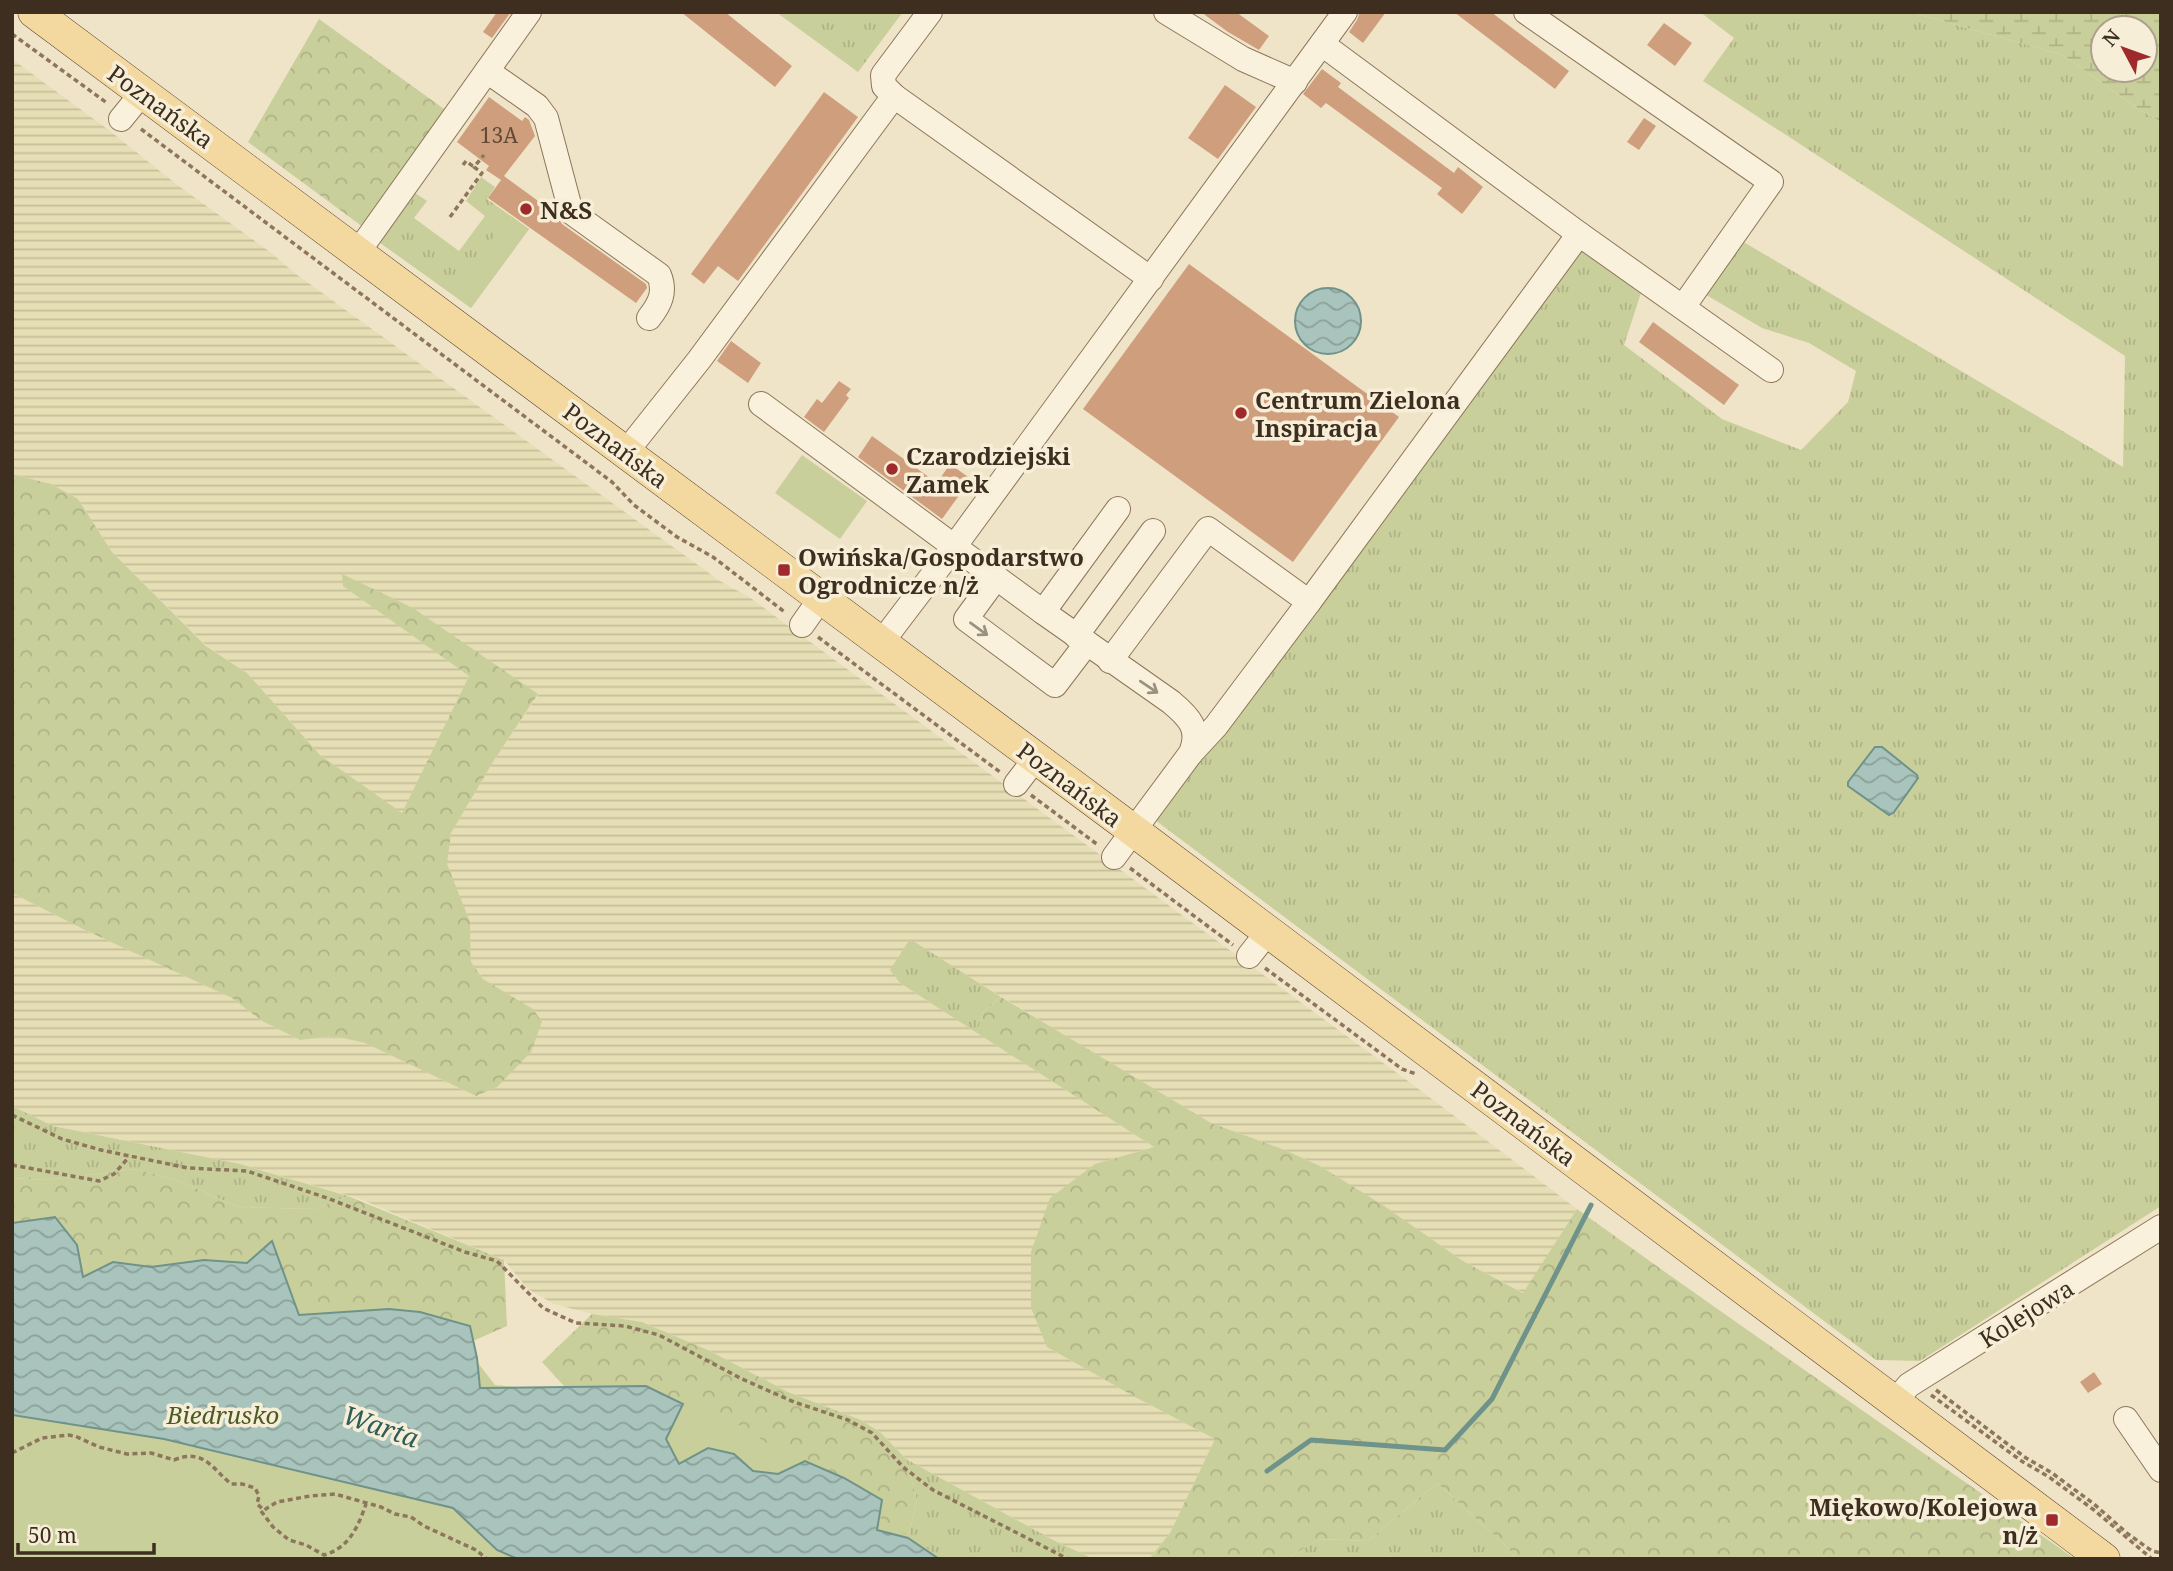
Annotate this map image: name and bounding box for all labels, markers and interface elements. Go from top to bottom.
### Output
north arrow [2089,14,2159,84]
text: N [2096,24,2126,52]
street label: Poznańska [101,56,221,156]
house number: 13A [480,121,518,149]
place label: N&S [540,193,592,226]
marker: N&S [518,201,534,217]
place label: Centrum Zielona Inspiracja [1255,383,1461,444]
street label: Poznańska [557,395,675,495]
marker: Centrum Zielona Inspiracja [1233,405,1249,421]
place label: Czarodziejski Zamek [906,439,1071,500]
marker: Czarodziejski Zamek [884,461,900,477]
place label: Owińska/Gospodarstwo Ogrodnicze n/ż [798,540,1084,601]
marker: Owińska/Gospodarstwo Ogrodnicze n/ż [776,562,792,578]
one-way arrow [970,621,989,636]
one-way arrow [1139,680,1158,694]
street label: Poznańska [1011,734,1129,834]
street label: Poznańska [1465,1073,1583,1173]
street label: Kolejowa [1972,1271,2080,1355]
water label: Warta [338,1396,424,1456]
park label: Biedrusko [166,1398,279,1431]
place label: Miękowo/Kolejowa n/ż [1809,1490,2038,1551]
scale bar [18,1512,154,1556]
marker: Miękowo/Kolejowa n/ż [2044,1512,2060,1528]
text: 50 m [28,1521,77,1549]

